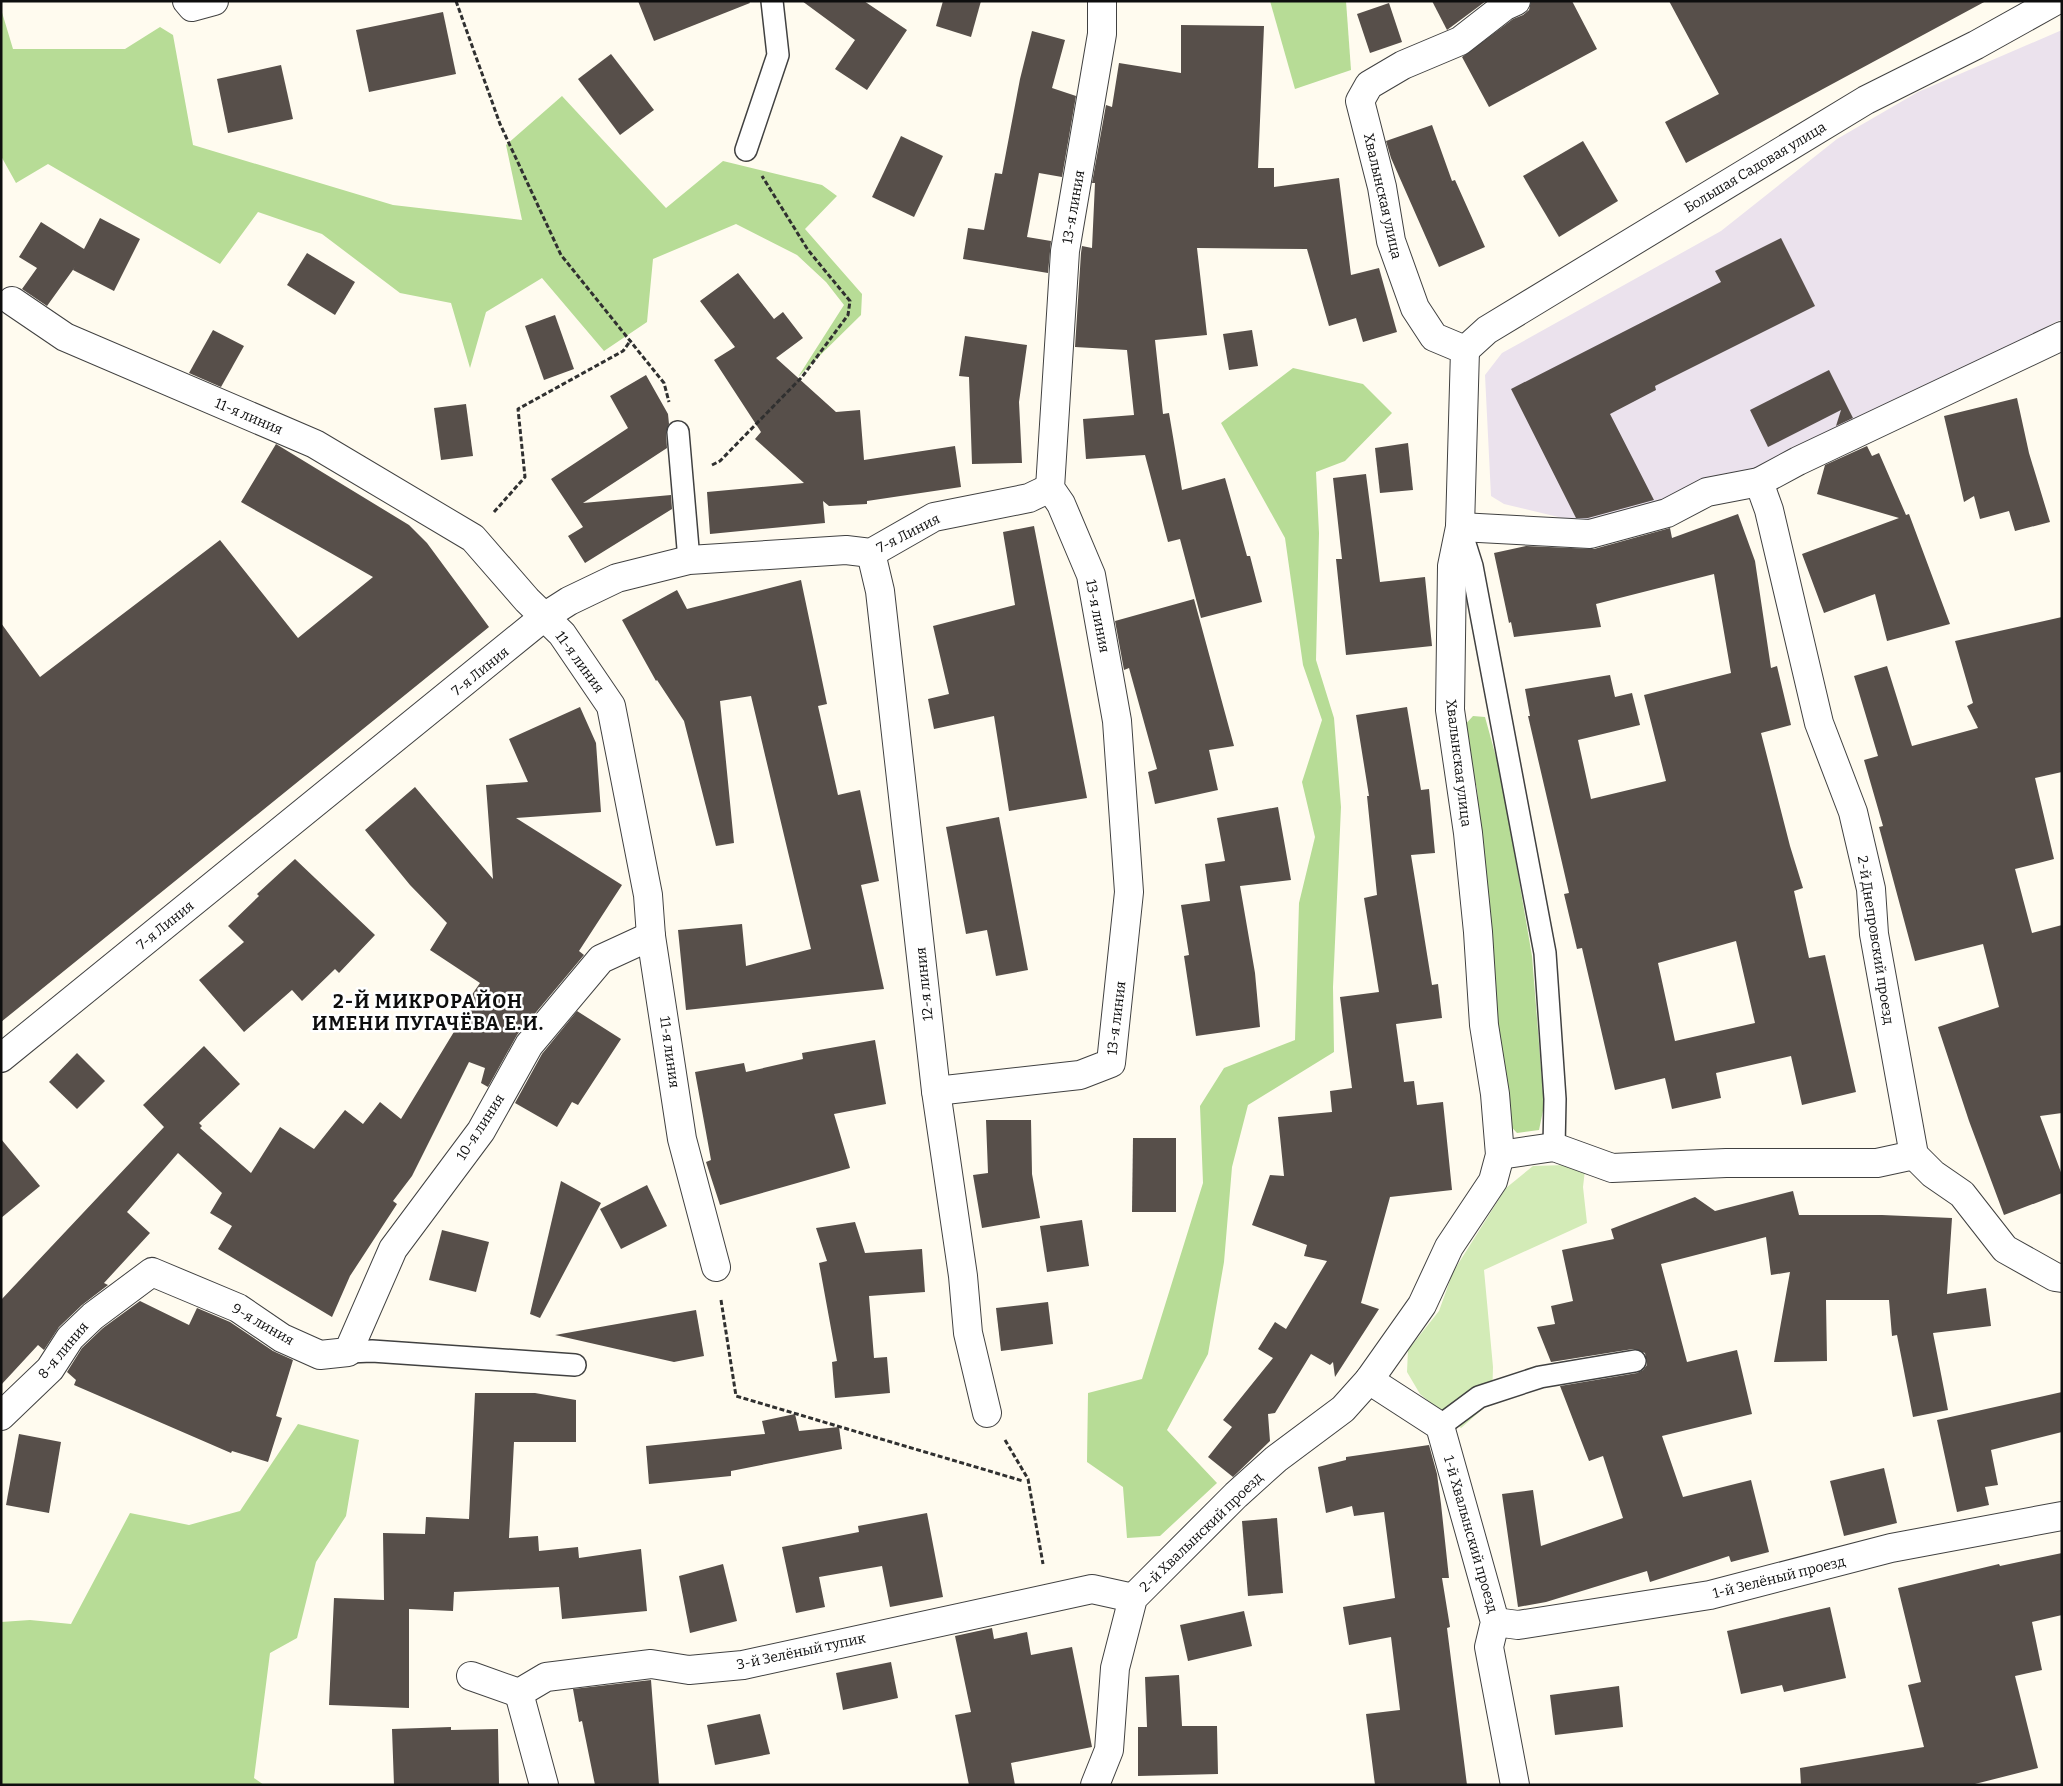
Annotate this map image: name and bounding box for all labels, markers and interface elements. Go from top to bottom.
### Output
street label: Большая Садовая улица [1681,118,1830,217]
street label: Хвалынская улица [1360,132,1405,261]
street label: 13-я линия [1059,169,1088,245]
street label: 11-я линия [212,395,286,438]
street label: 7-я Линия [874,510,943,557]
street label: 13-я линия [1082,578,1113,654]
street label: 11-я линия [552,628,608,697]
street label: 7-я Линия [448,643,513,700]
street label: Хвалынская улица [1442,698,1475,828]
street label: 2-й Днепровский проезд [1854,855,1897,1026]
street label: 7-я Линия [133,897,198,954]
street label: 12-я линия [912,946,937,1022]
street label: 13-я линия [1104,980,1129,1056]
district label: 2-Й МИКРОРАЙОН ИМЕНИ ПУГАЧЁВА Е.И. [312,989,544,1035]
street label: 11-я линия [656,1015,683,1089]
street label: 10-я линия [453,1091,508,1164]
street label: 9-я линия [229,1300,297,1349]
street label: 8-я линия [35,1318,92,1382]
street label: 1-й Хвалынский проезд [1440,1454,1501,1615]
street label: 2-й Хвалынский проезд [1136,1469,1267,1596]
street label: 1-й Зелёный проезд [1711,1553,1848,1602]
street label: 3-й Зелёный тупик [735,1629,868,1673]

